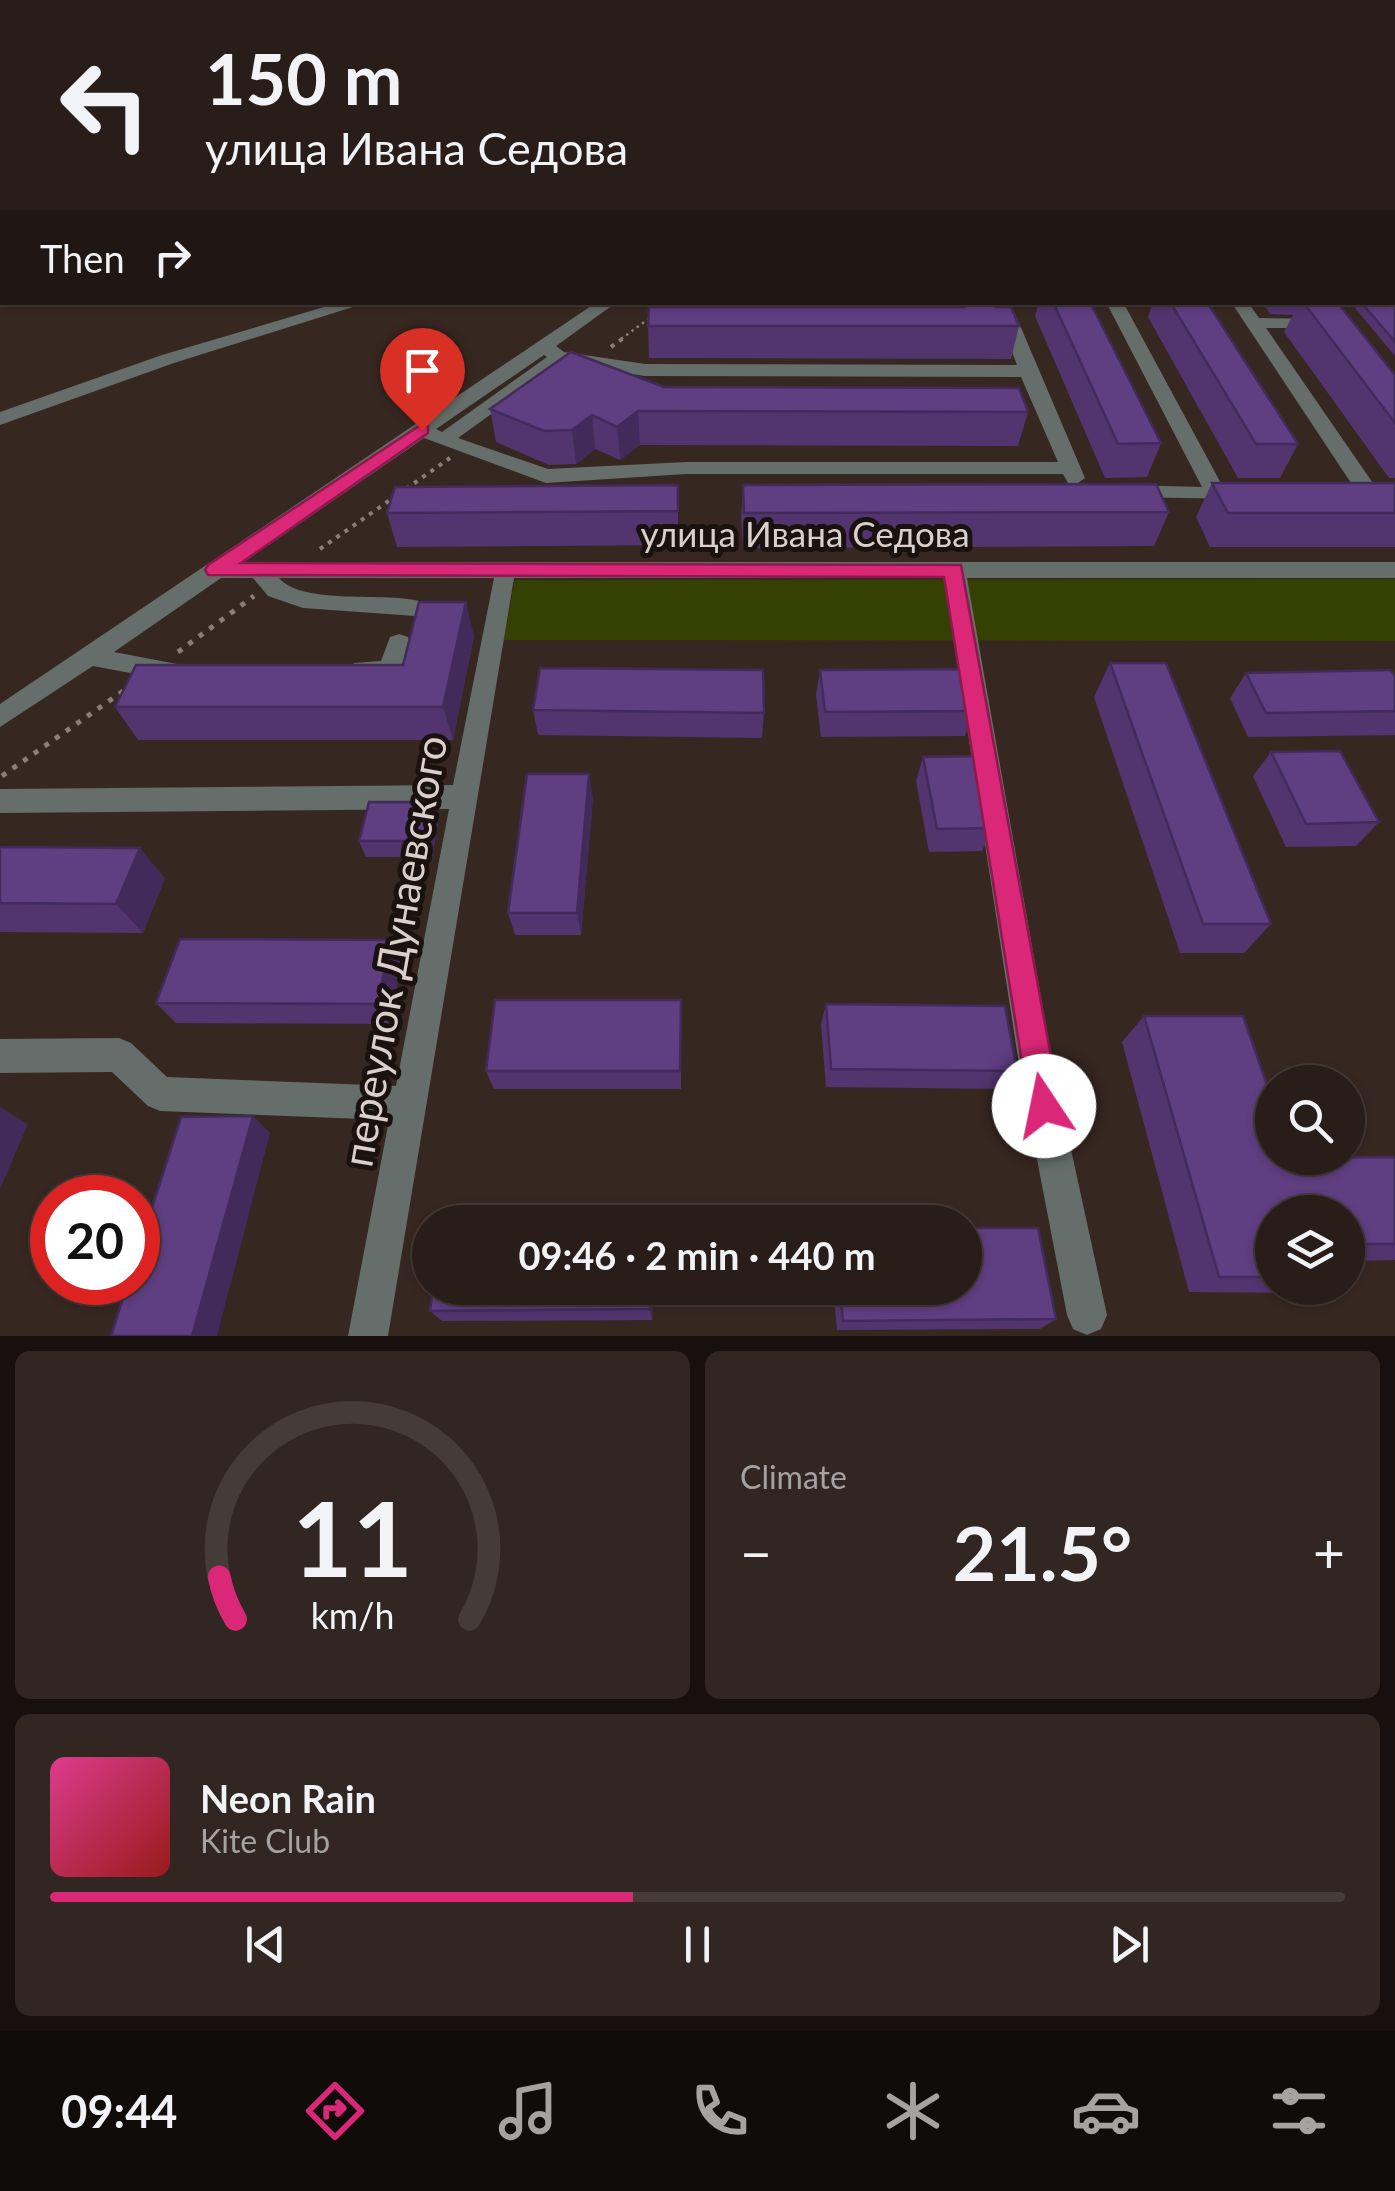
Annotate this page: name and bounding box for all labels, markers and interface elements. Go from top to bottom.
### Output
text: 150 m [205,36,402,120]
icon: left [40,40,170,170]
text: улица Ивана Седова [205,121,628,175]
icon: right [145,230,200,285]
text: Then [40,235,125,281]
pin [380,328,465,431]
icon: arrive [395,343,450,398]
street label: улица Ивана Седова [640,512,970,554]
street label: переулок Дунаевского [331,731,457,1170]
position arrow [992,1054,1096,1158]
map controls [1255,1065,1365,1305]
button: search [1255,1065,1365,1175]
speed limit sign: 20 [30,1175,160,1305]
button: layers [1255,1195,1365,1305]
text: 09:46 · 2 min · 440 m [518,1232,876,1278]
text: Climate [740,1457,847,1496]
text: 11 [292,1474,413,1599]
text: 21.5° [953,1507,1132,1597]
text: − [740,1519,772,1585]
text: + [1313,1519,1345,1585]
text: km/h [311,1594,394,1637]
text: Neon Rain [200,1775,376,1821]
text: Kite Club [200,1821,330,1860]
icon: previous [238,1917,293,1972]
icon: pause [670,1917,725,1972]
icon: next [1102,1917,1157,1972]
icon: directions [300,2076,370,2146]
icon: music [493,2076,563,2146]
icon: phone [685,2076,755,2146]
icon: climate [878,2076,948,2146]
icon: car [1071,2076,1141,2146]
icon: filters [1264,2076,1334,2146]
text: 09:44 [61,2084,177,2138]

